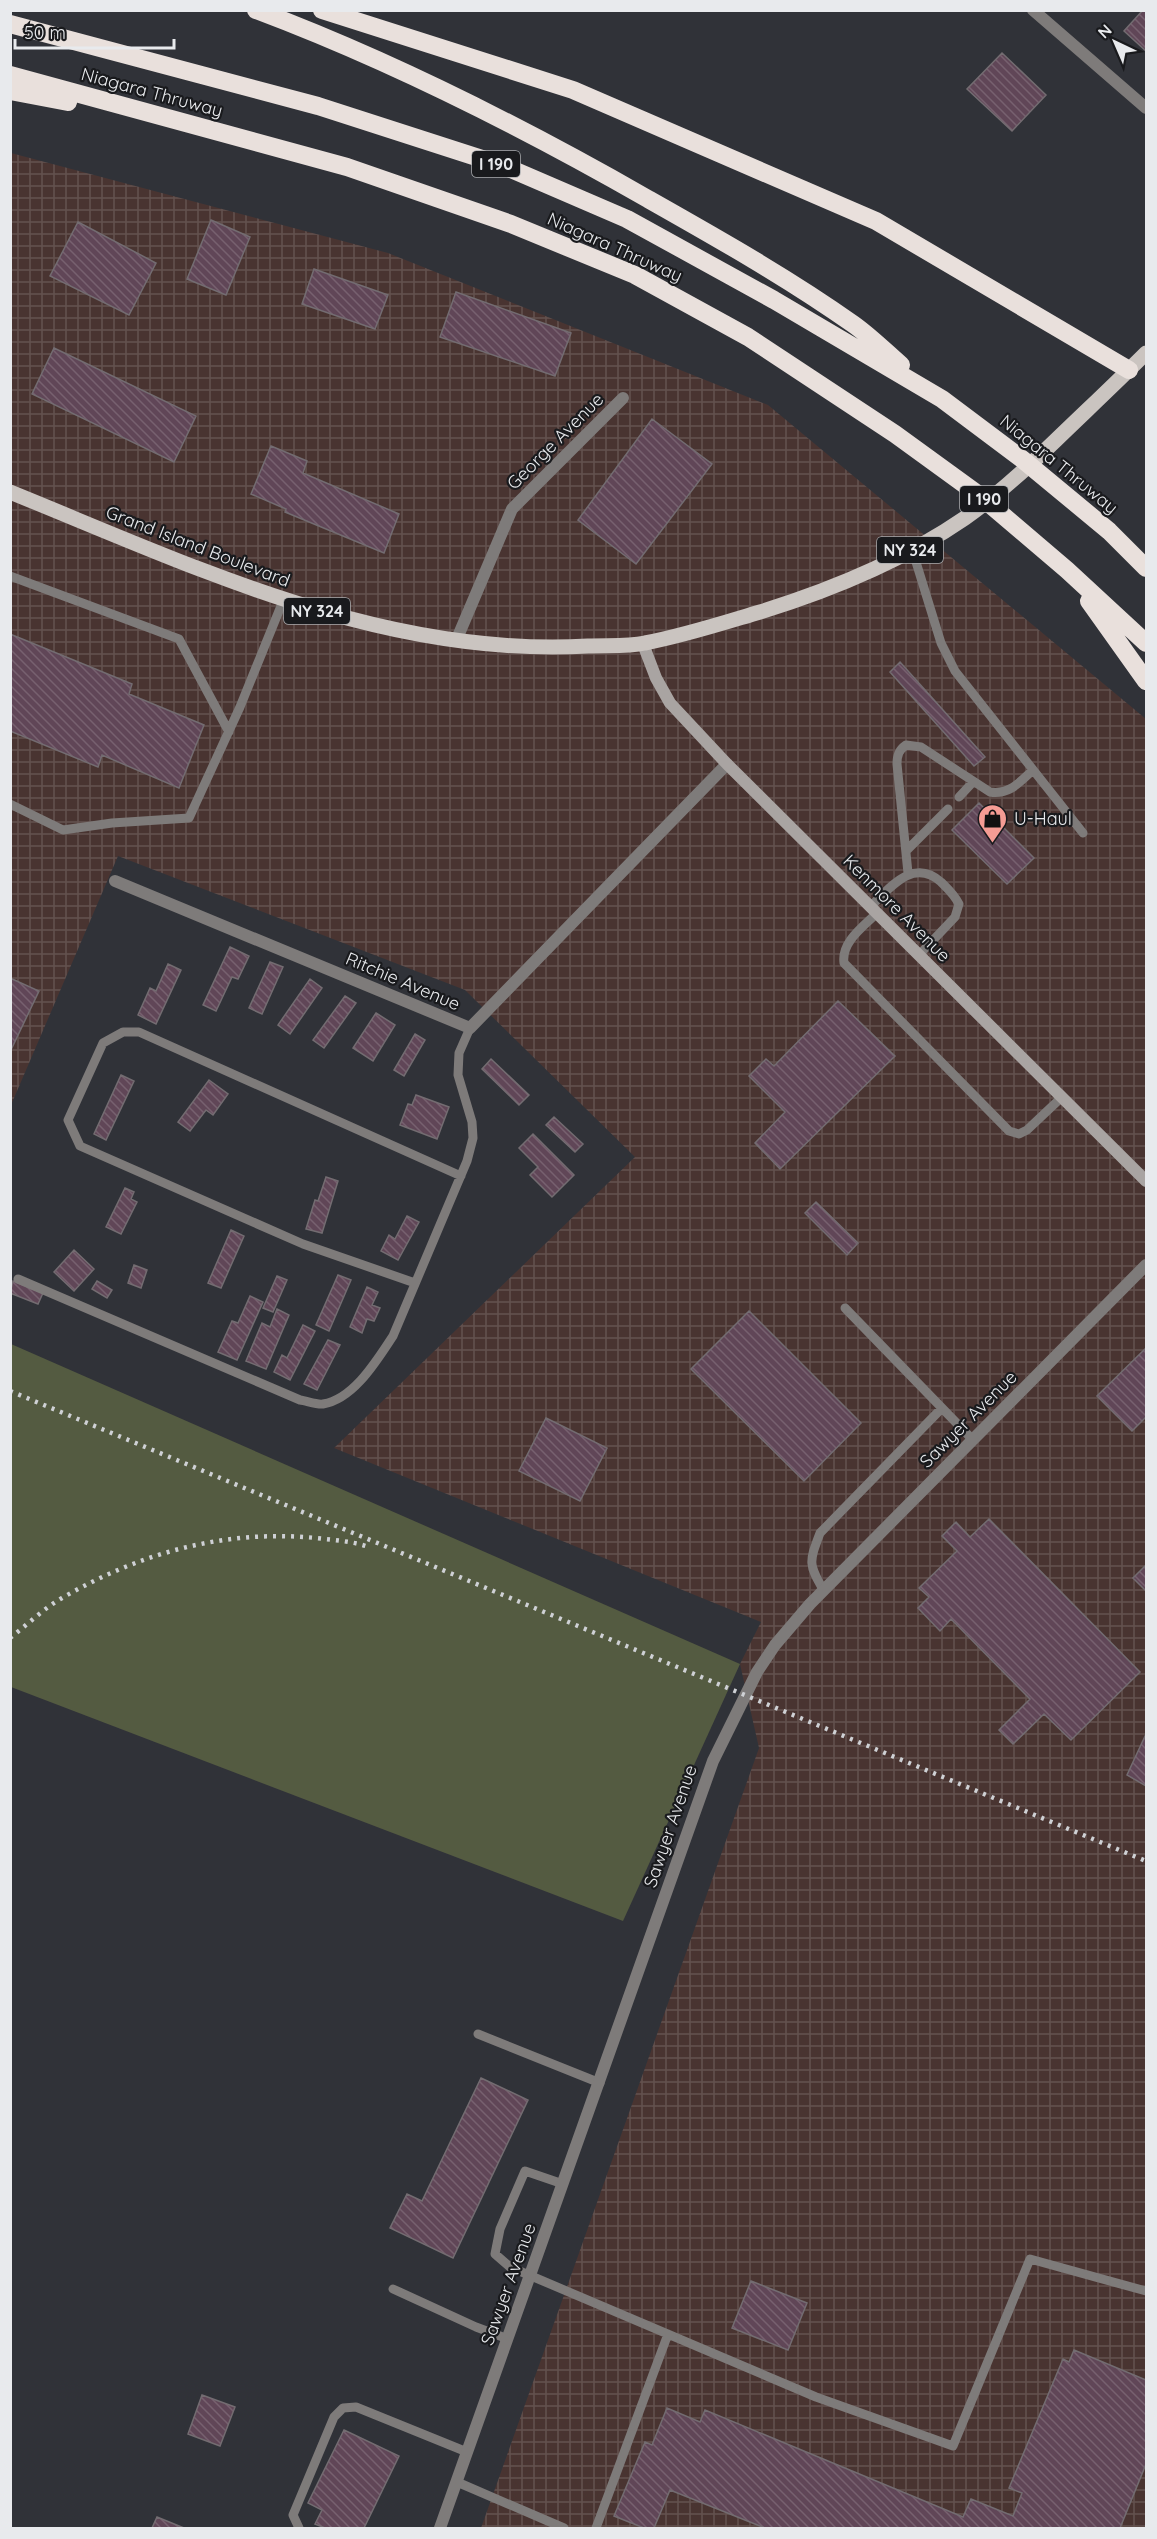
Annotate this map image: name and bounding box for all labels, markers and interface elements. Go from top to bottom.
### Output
scale bar [15,12,174,50]
north arrow [1085,12,1145,72]
text: N [1093,20,1116,42]
text: 50 m [24,21,66,44]
street label: Niagara Thruway [79,62,225,122]
road number: I 190 [472,151,520,177]
street label: Niagara Thruway [544,207,686,287]
street label: George Avenue [502,388,608,494]
street label: Niagara Thruway [995,409,1123,519]
road number: I 190 [960,486,1008,512]
street label: Grand Island Boulevard [103,500,293,592]
road number: NY 324 [877,537,943,563]
road number: NY 324 [284,598,350,624]
shop icon: U-Haul [977,802,1009,844]
place label: U-Haul [1014,807,1072,830]
street label: Kenmore Avenue [838,849,956,967]
street label: Ritchie Avenue [342,947,464,1015]
street label: Sawyer Avenue [915,1366,1021,1472]
street label: Sawyer Avenue [638,1762,702,1890]
street label: Sawyer Avenue [475,2220,541,2348]

